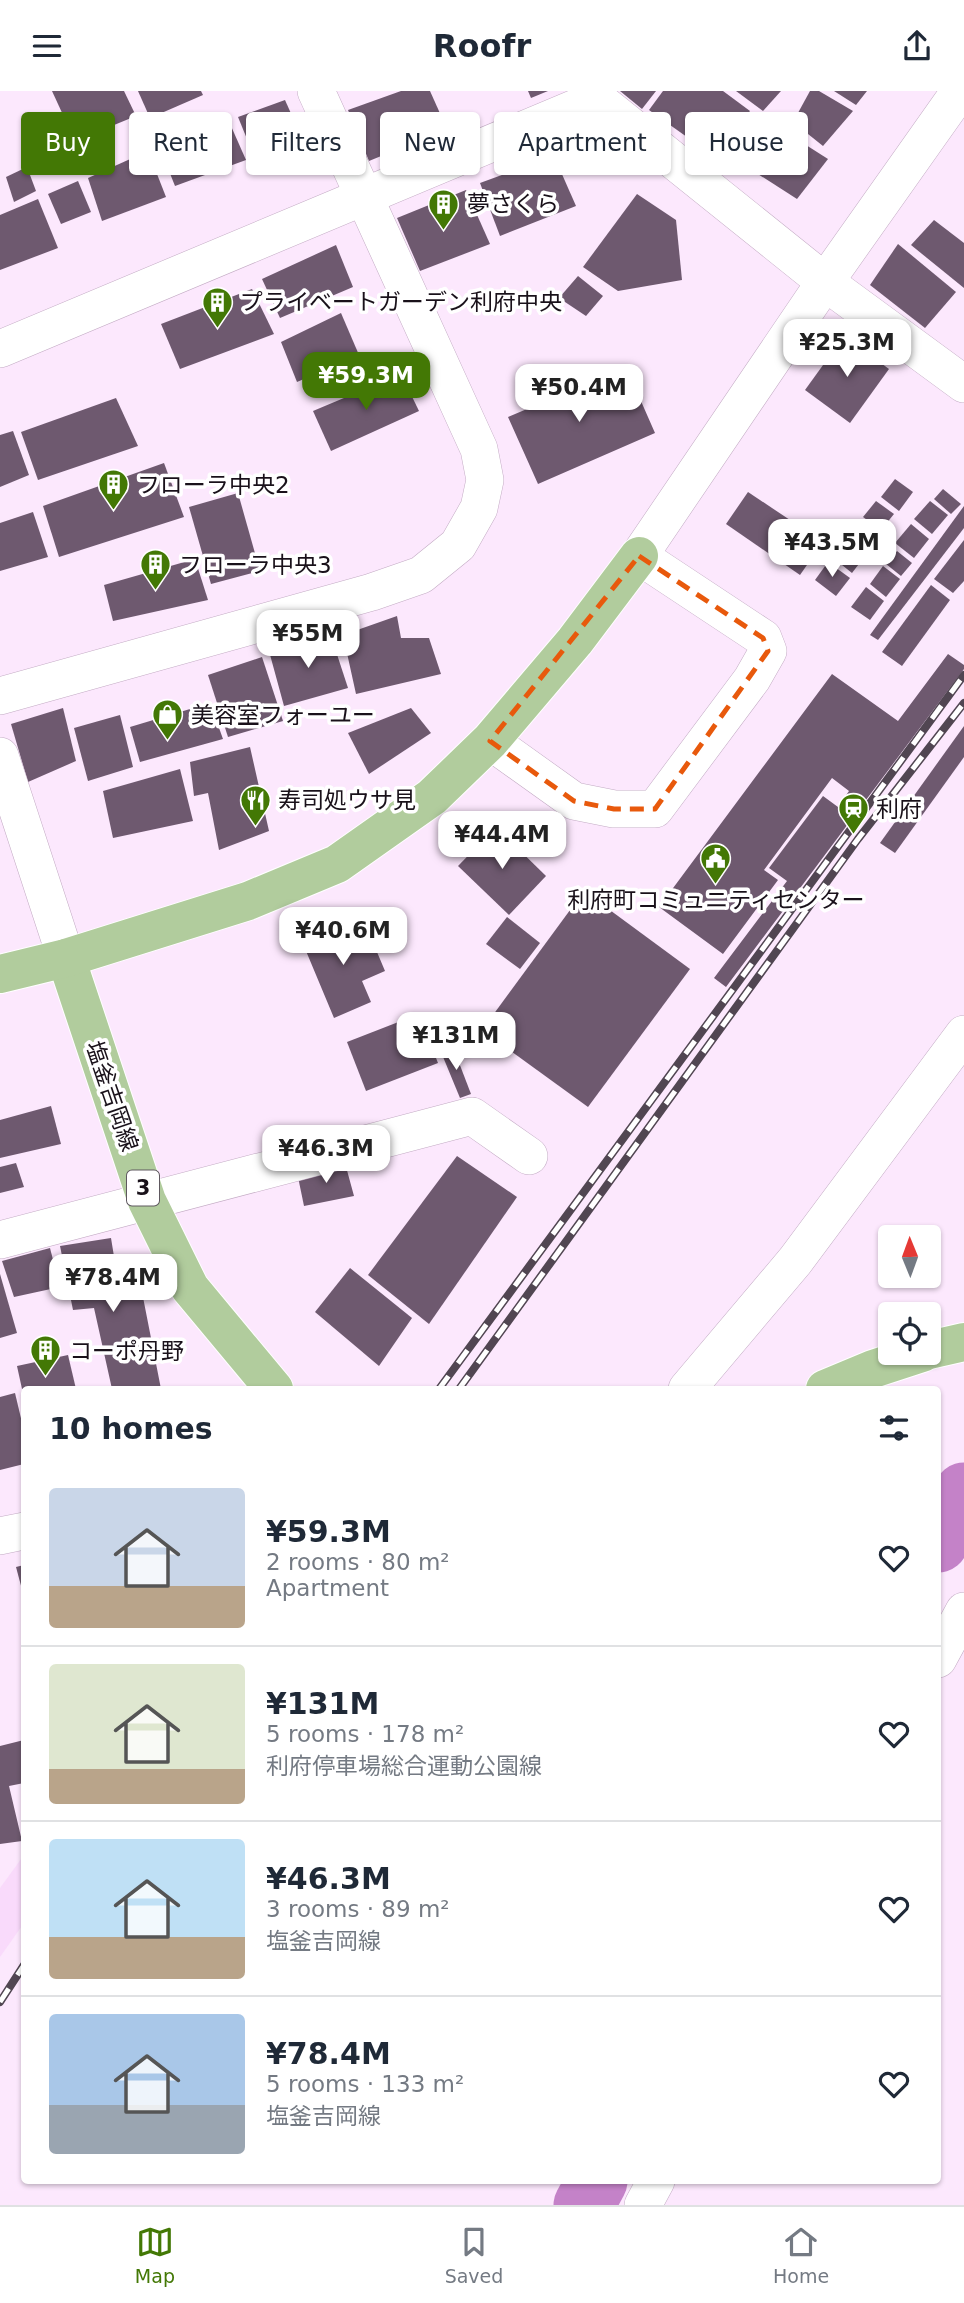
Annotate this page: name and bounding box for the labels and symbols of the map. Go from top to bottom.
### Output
building icon: 夢さくら [427,187,461,231]
place label: 夢さくら [467,191,559,217]
building icon: プライベートガーデン利府中央 [200,285,234,329]
place label: プライベートガーデン利府中央 [240,289,562,315]
pin: ¥25.3M [790,320,904,379]
pin: ¥59.3M [309,353,423,412]
pin: ¥50.4M [522,365,636,424]
building icon: フローラ中央2 [97,468,131,512]
place label: フローラ中央2 [137,472,290,498]
pin: ¥43.5M [775,519,889,579]
building icon: フローラ中央3 [139,548,173,592]
place label: フローラ中央3 [179,552,332,578]
pin: ¥55M [267,611,349,670]
shop icon: 美容室フォーユー [151,698,185,742]
place label: 美容室フォーユー [191,702,375,728]
restaurant icon: 寿司処ウサ見 [238,783,272,827]
place label: 寿司処ウサ見 [278,787,416,813]
station icon: 利府 [836,792,870,836]
place label: 利府 [876,796,922,822]
pin: ¥44.4M [445,811,559,871]
public building icon: 利府町コミュニティセンター [699,842,733,886]
place label: 利府町コミュニティセンター [567,887,865,913]
pin: ¥40.6M [286,907,400,967]
pin: ¥131M [407,1013,505,1072]
street label: 塩釜吉岡線 [81,1037,143,1155]
pin: ¥46.3M [269,1125,383,1185]
road number: 3 [127,1171,159,1205]
north arrow [878,1225,942,1288]
pin: ¥78.4M [56,1255,170,1314]
building icon: コーポ丹野 [29,1334,63,1378]
place label: コーポ丹野 [69,1338,184,1364]

